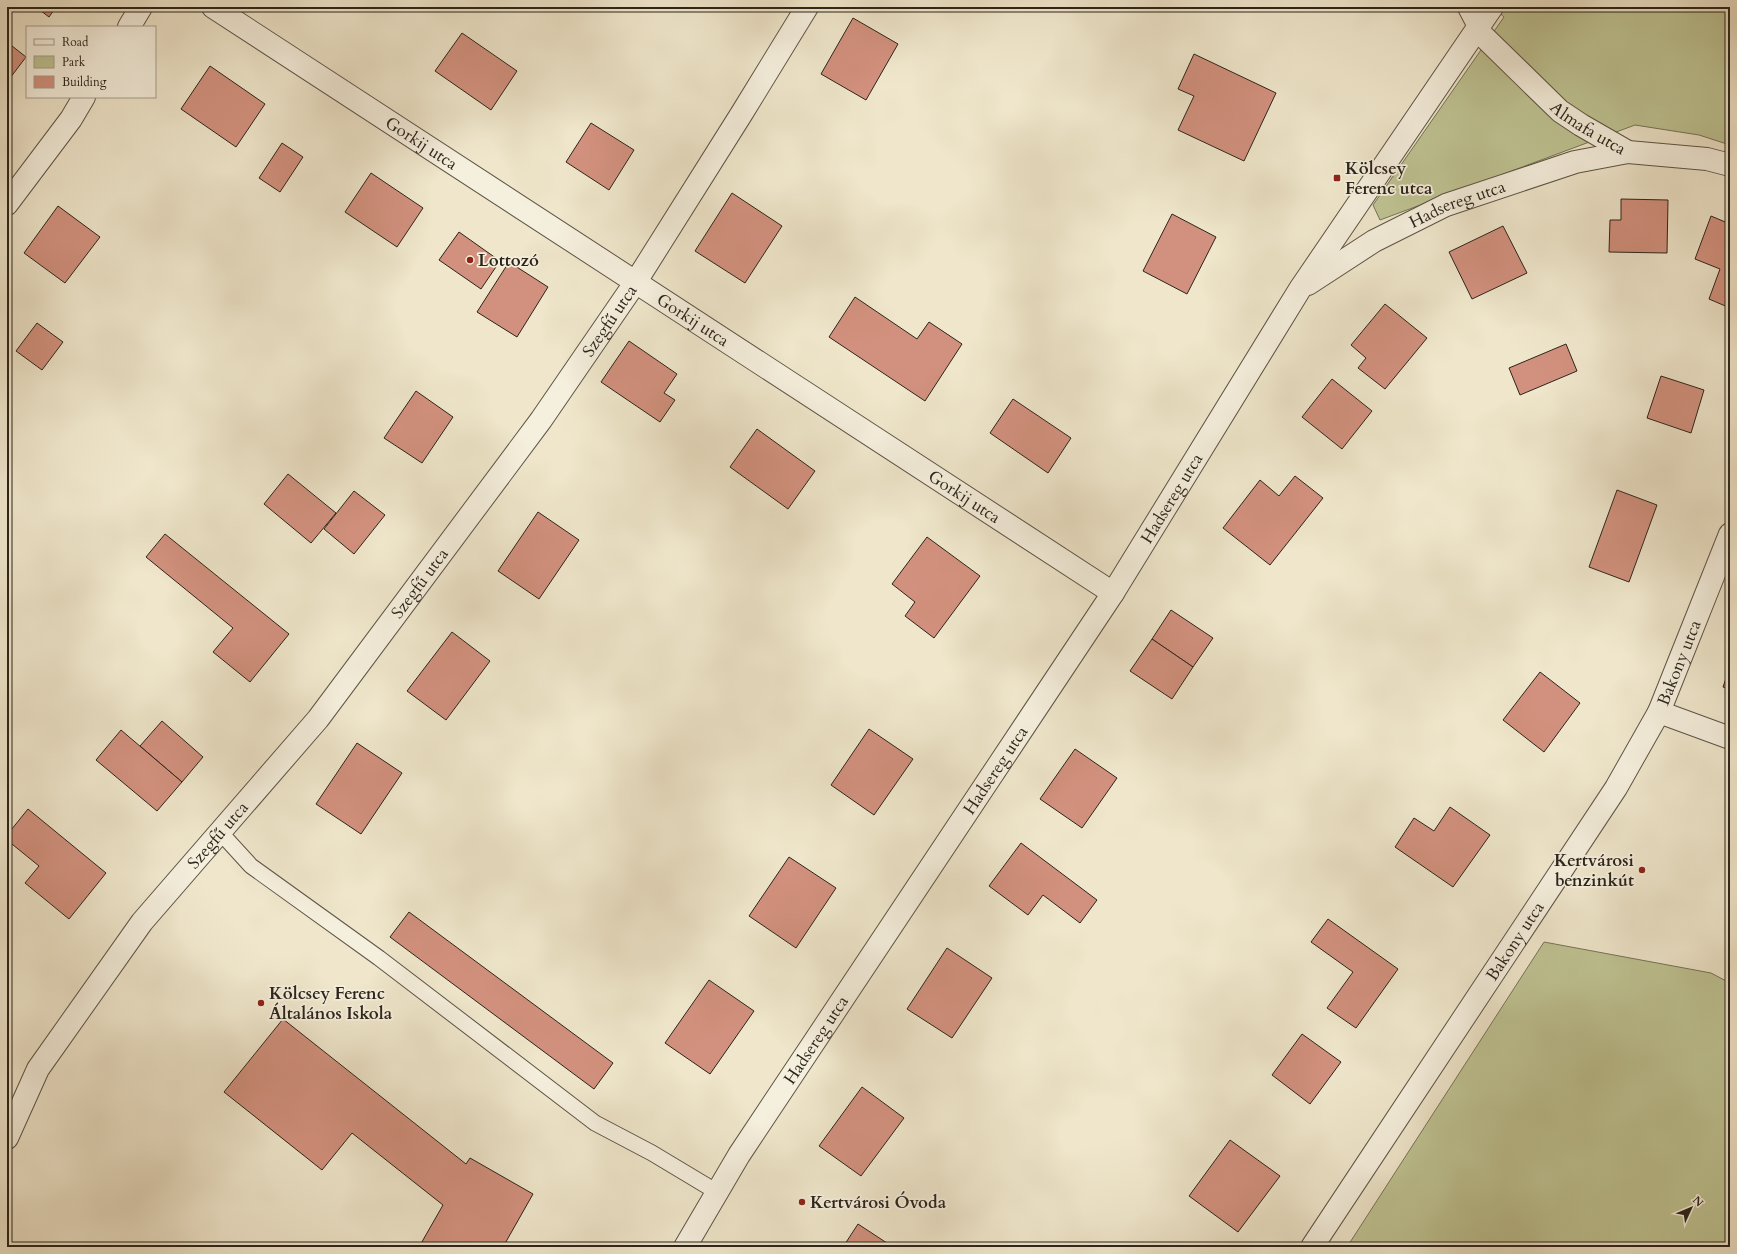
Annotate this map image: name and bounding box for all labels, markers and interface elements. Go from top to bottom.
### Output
legend [26,26,156,98]
text: Road [62,34,89,50]
text: Park [62,54,86,70]
text: Building [62,74,107,90]
street label: Almafa utca [1545,96,1631,160]
street label: Gorkij utca [381,111,463,175]
place label: Kölcsey Ferenc utca [1345,157,1433,200]
marker: Kölcsey Ferenc utca [1332,173,1342,183]
street label: Hadsereg utca [1405,174,1509,233]
place label: Lottozó [478,249,539,272]
marker: Lottozó [465,255,475,265]
street label: Szegfű utca [576,280,642,361]
street label: Gorkij utca [653,288,734,352]
street label: Hadsereg utca [1135,448,1208,548]
street label: Gorkij utca [924,464,1006,529]
street label: Szegfű utca [386,543,454,623]
street label: Bakony utca [1651,616,1706,709]
street label: Hadsereg utca [957,721,1033,819]
street label: Szegfű utca [182,796,254,874]
place label: Kertvárosi benzinkút [1554,849,1634,892]
marker: Kertvárosi benzinkút [1637,865,1647,875]
street label: Bakony utca [1480,896,1550,985]
place label: Kölcsey Ferenc Általános Iskola [269,982,393,1025]
street label: Hadsereg utca [778,991,854,1089]
marker: Kölcsey Ferenc Általános Iskola [256,998,266,1008]
north arrow [1671,1188,1711,1228]
place label: Kertvárosi Óvoda [810,1191,947,1214]
text: N [1689,1193,1707,1210]
marker: Kertvárosi Óvoda [797,1197,807,1207]

